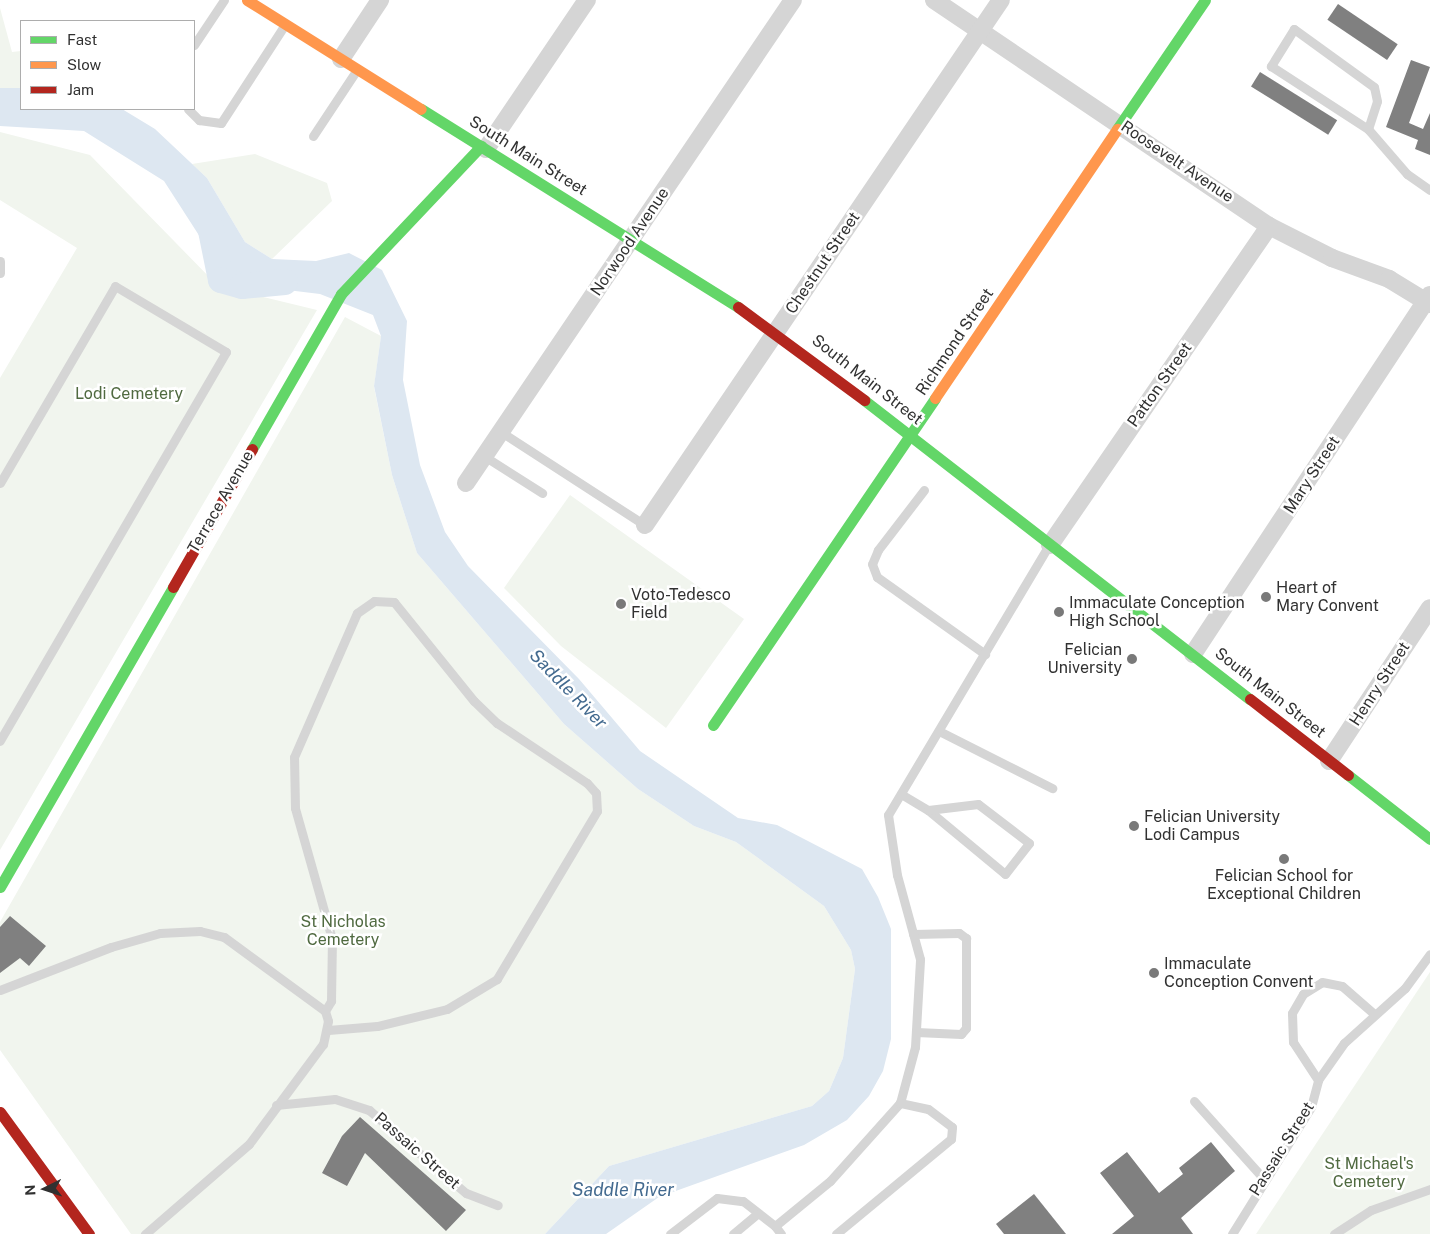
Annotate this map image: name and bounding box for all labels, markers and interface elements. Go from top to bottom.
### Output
legend [20,20,195,110]
text: Fast [67,31,97,48]
text: Slow [67,56,101,73]
text: Jam [67,81,94,98]
street label: South Main Street [466,112,590,200]
street label: Roosevelt Avenue [1117,117,1237,207]
street label: Norwood Avenue [587,184,673,300]
street label: Chestnut Street [782,208,864,318]
street label: Richmond Street [912,285,998,399]
street label: South Main Street [808,331,926,429]
street label: Patton Street [1124,339,1196,431]
park label: Lodi Cemetery [75,384,183,404]
street label: Mary Street [1280,433,1344,517]
street label: Terrace Avenue [184,447,258,557]
place label: Heart of Mary Convent [1276,578,1379,616]
place label: Voto-Tedesco Field [631,585,731,623]
marker: Heart of Mary Convent [1260,591,1272,603]
place label: Immaculate Conception High School [1069,593,1245,631]
marker: Voto-Tedesco Field [615,598,627,610]
marker: Immaculate Conception High School [1053,606,1065,618]
street label: Henry Street [1346,638,1414,730]
place label: Felician University [1048,640,1122,678]
street label: South Main Street [1211,644,1329,742]
water label: Saddle River [525,645,611,733]
marker: Felician University [1126,653,1138,665]
place label: Felician University Lodi Campus [1144,807,1280,845]
marker: Felician University Lodi Campus [1128,820,1140,832]
marker: Felician School for Exceptional Children [1278,853,1290,865]
place label: Felician School for Exceptional Children [1207,866,1361,904]
park label: St Nicholas Cemetery [300,912,386,950]
place label: Immaculate Conception Convent [1164,954,1314,992]
marker: Immaculate Conception Convent [1148,967,1160,979]
street label: Passaic Street [1245,1098,1319,1200]
street label: Passaic Street [370,1109,464,1193]
park label: St Michael's Cemetery [1324,1154,1414,1192]
north arrow [20,1164,70,1214]
water label: Saddle River [572,1179,674,1201]
text: N [22,1184,38,1196]

